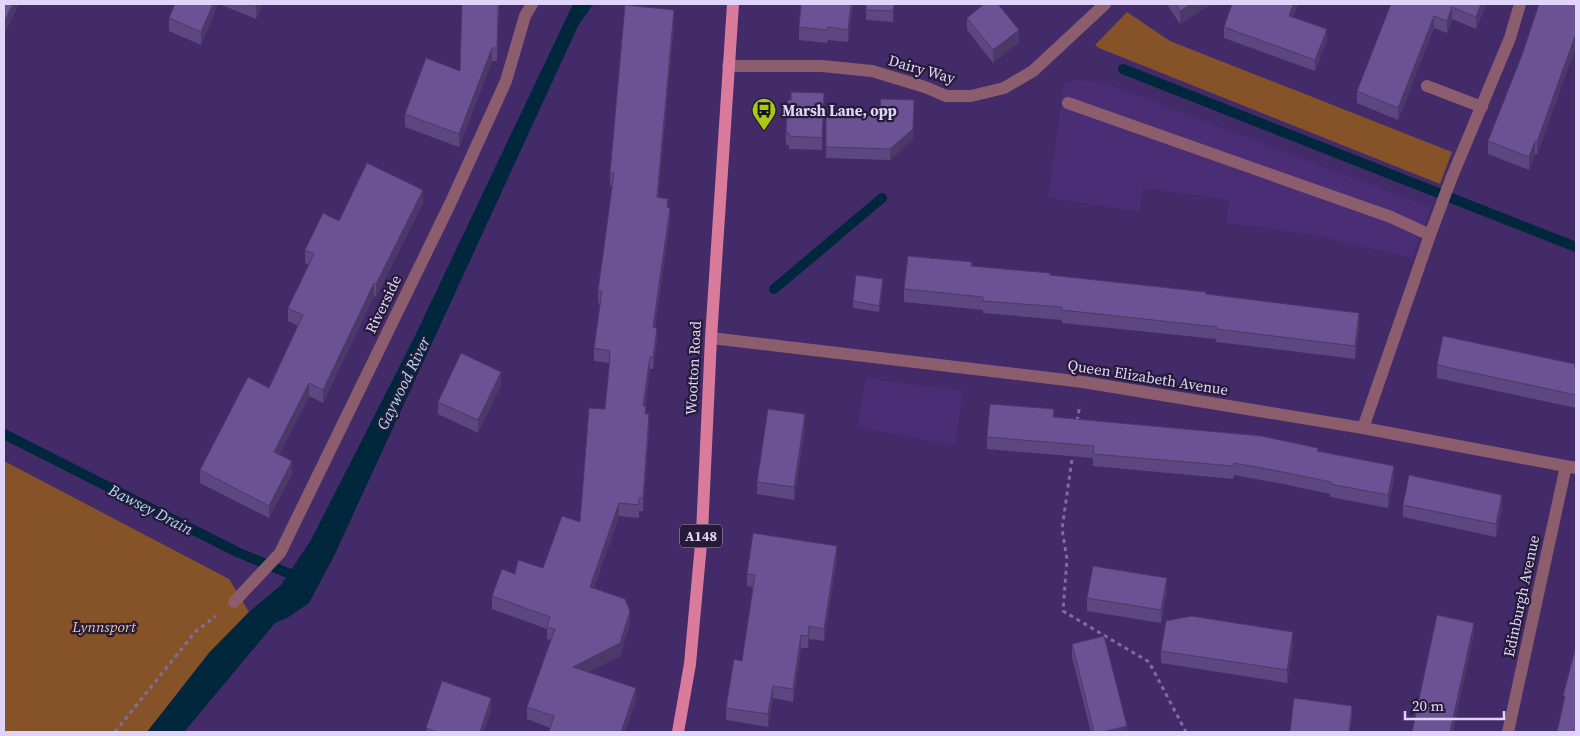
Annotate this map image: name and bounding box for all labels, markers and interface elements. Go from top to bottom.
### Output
street label: Dairy Way [886,49,958,89]
bus stop icon: Marsh Lane, opp [751,97,777,131]
place label: Marsh Lane, opp [782,100,897,121]
street label: Riverside [360,271,406,337]
street label: Wootton Road [680,320,706,416]
water label: Gaywood River [371,332,435,433]
street label: Queen Elizabeth Avenue [1066,354,1230,400]
water label: Bawsey Drain [104,478,197,540]
road number: A148 [680,524,722,548]
street label: Edinburgh Avenue [1498,533,1544,659]
park label: Lynnsport [71,616,137,637]
scale bar [1405,688,1504,720]
text: 20 m [1412,695,1444,716]

